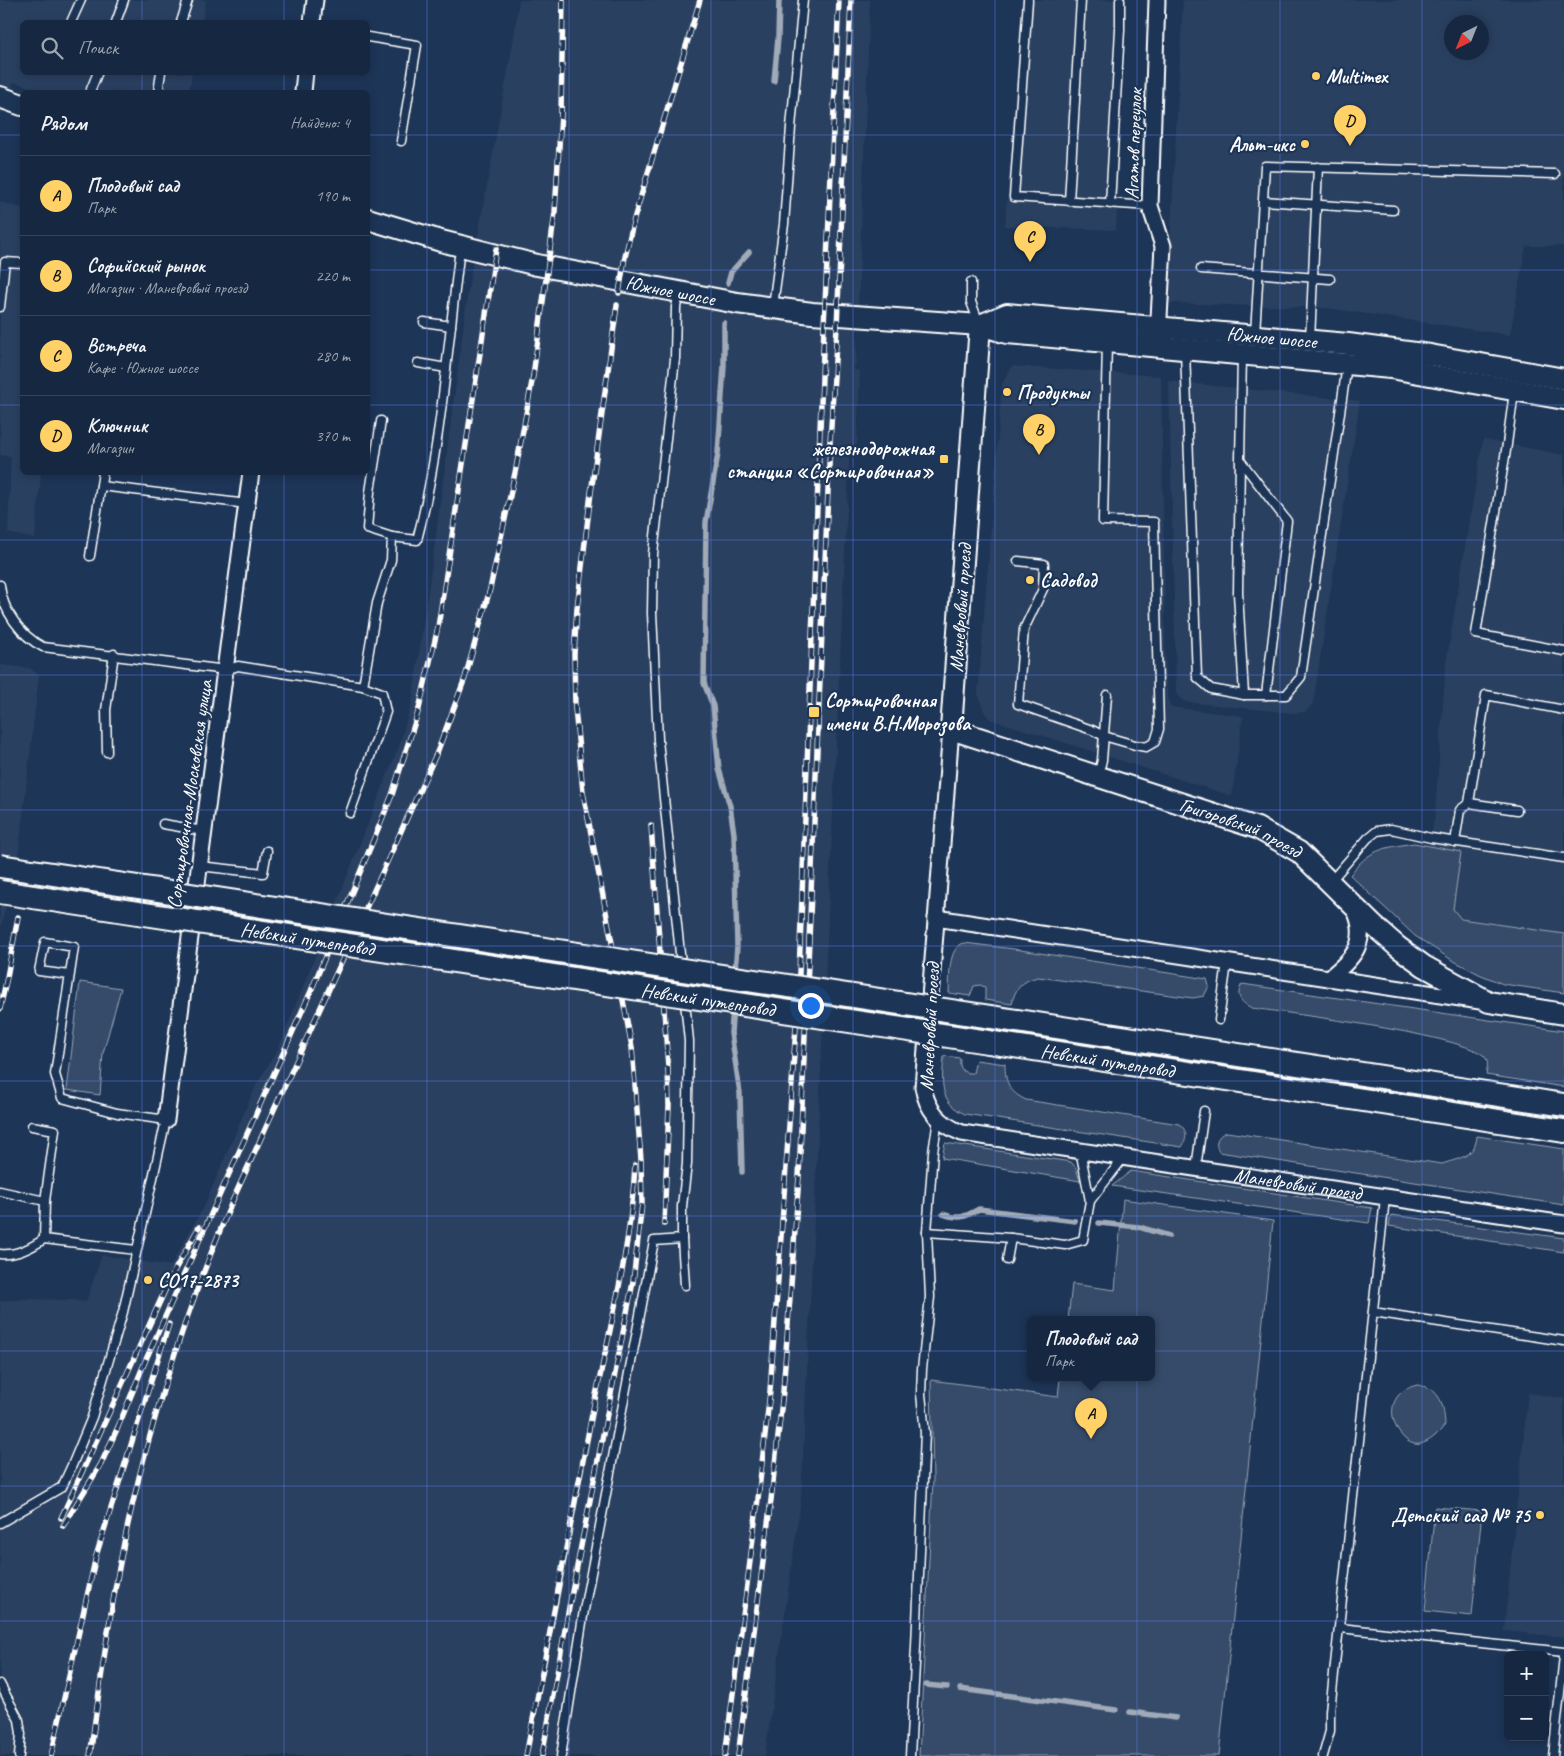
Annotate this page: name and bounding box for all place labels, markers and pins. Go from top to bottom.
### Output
place label: Multimex [1326,64,1389,89]
marker: Multimex [1310,70,1322,82]
pin: D [1334,105,1366,146]
place label: Альт-икс [1229,132,1296,157]
marker: Альт-икс [1299,138,1311,150]
pin: C [1014,221,1046,262]
place label: Продукты [1017,380,1091,406]
marker: Продукты [1001,386,1013,398]
pin: B [1023,414,1055,455]
place label: железнодорожная станция «Сортировочная» [727,436,936,484]
marker: железнодорожная станция «Сортировочная» [938,453,950,465]
place label: Садовод [1040,568,1098,593]
marker: Садовод [1024,574,1036,586]
place label: Сортировочная имени В.Н.Морозова [825,688,972,737]
marker: Сортировочная имени В.Н.Морозова [807,705,821,719]
place label: СО17-2873 [158,1268,240,1293]
marker: СО17-2873 [142,1274,154,1286]
pin: A [1075,1398,1107,1439]
place label: Детский сад № 75 [1391,1503,1532,1528]
marker: Детский сад № 75 [1534,1509,1546,1521]

